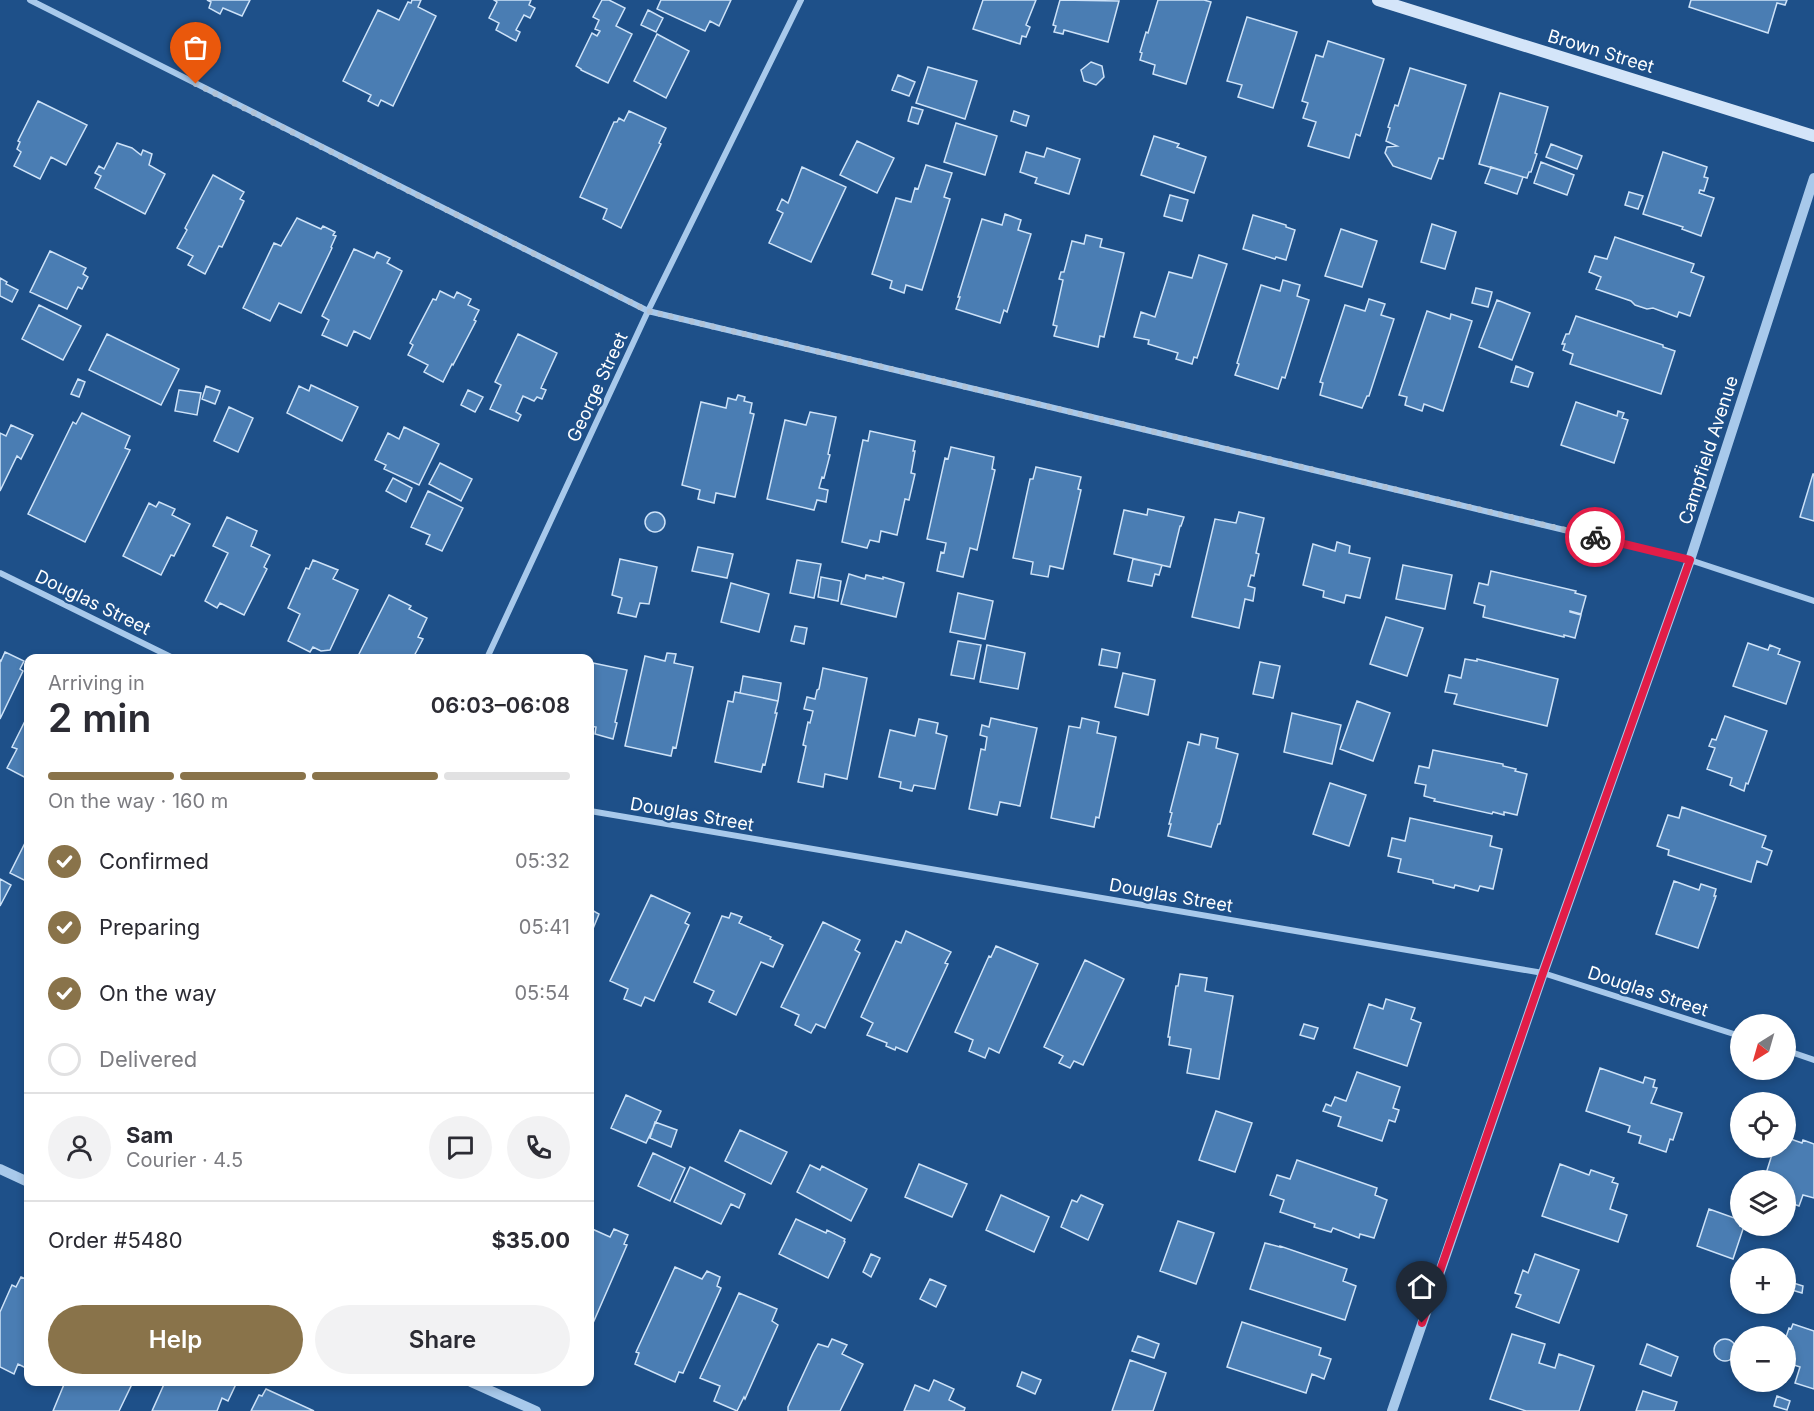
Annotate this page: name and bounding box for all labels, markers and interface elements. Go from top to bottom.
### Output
pin [170,22,221,84]
street label: Brown Street [1545,25,1657,77]
icon: bag [179,31,212,64]
street label: George Street [562,329,632,445]
street label: Campfield Avenue [1674,373,1742,527]
courier [1565,507,1625,567]
icon: bike [1579,521,1612,554]
street label: Douglas Street [32,565,154,639]
text: Arriving in [48,671,145,695]
text: 06:03–06:08 [431,692,570,718]
text: 2 min [48,694,151,741]
text: On the way · 160 m [48,789,228,813]
street label: Douglas Street [628,793,756,835]
icon: check [48,845,81,878]
text: Confirmed [99,848,209,874]
text: 05:32 [515,849,570,873]
street label: Douglas Street [1107,874,1235,916]
icon: check [48,911,81,944]
text: Preparing [99,914,200,940]
text: 05:41 [519,915,570,939]
street label: Douglas Street [1585,962,1711,1020]
icon: check [48,977,81,1010]
text: On the way [99,980,217,1006]
text: 05:54 [514,981,570,1005]
north arrow [1730,1014,1796,1080]
map controls [1730,1014,1796,1392]
text: Delivered [99,1046,197,1072]
button: locate [1730,1092,1796,1158]
button: person [48,1116,111,1179]
button: chat [429,1116,492,1179]
button: phone [507,1116,570,1179]
text: Sam [126,1122,173,1148]
text: Courier · 4.5 [126,1148,243,1172]
button: layers [1730,1170,1796,1236]
text: Order #5480 [48,1227,183,1253]
text: $35.00 [491,1227,570,1253]
button: + [1730,1248,1796,1314]
pin [1396,1261,1447,1323]
icon: home [1405,1270,1438,1303]
button: Help [48,1305,303,1374]
button: Share [315,1305,570,1374]
button: − [1730,1326,1796,1392]

